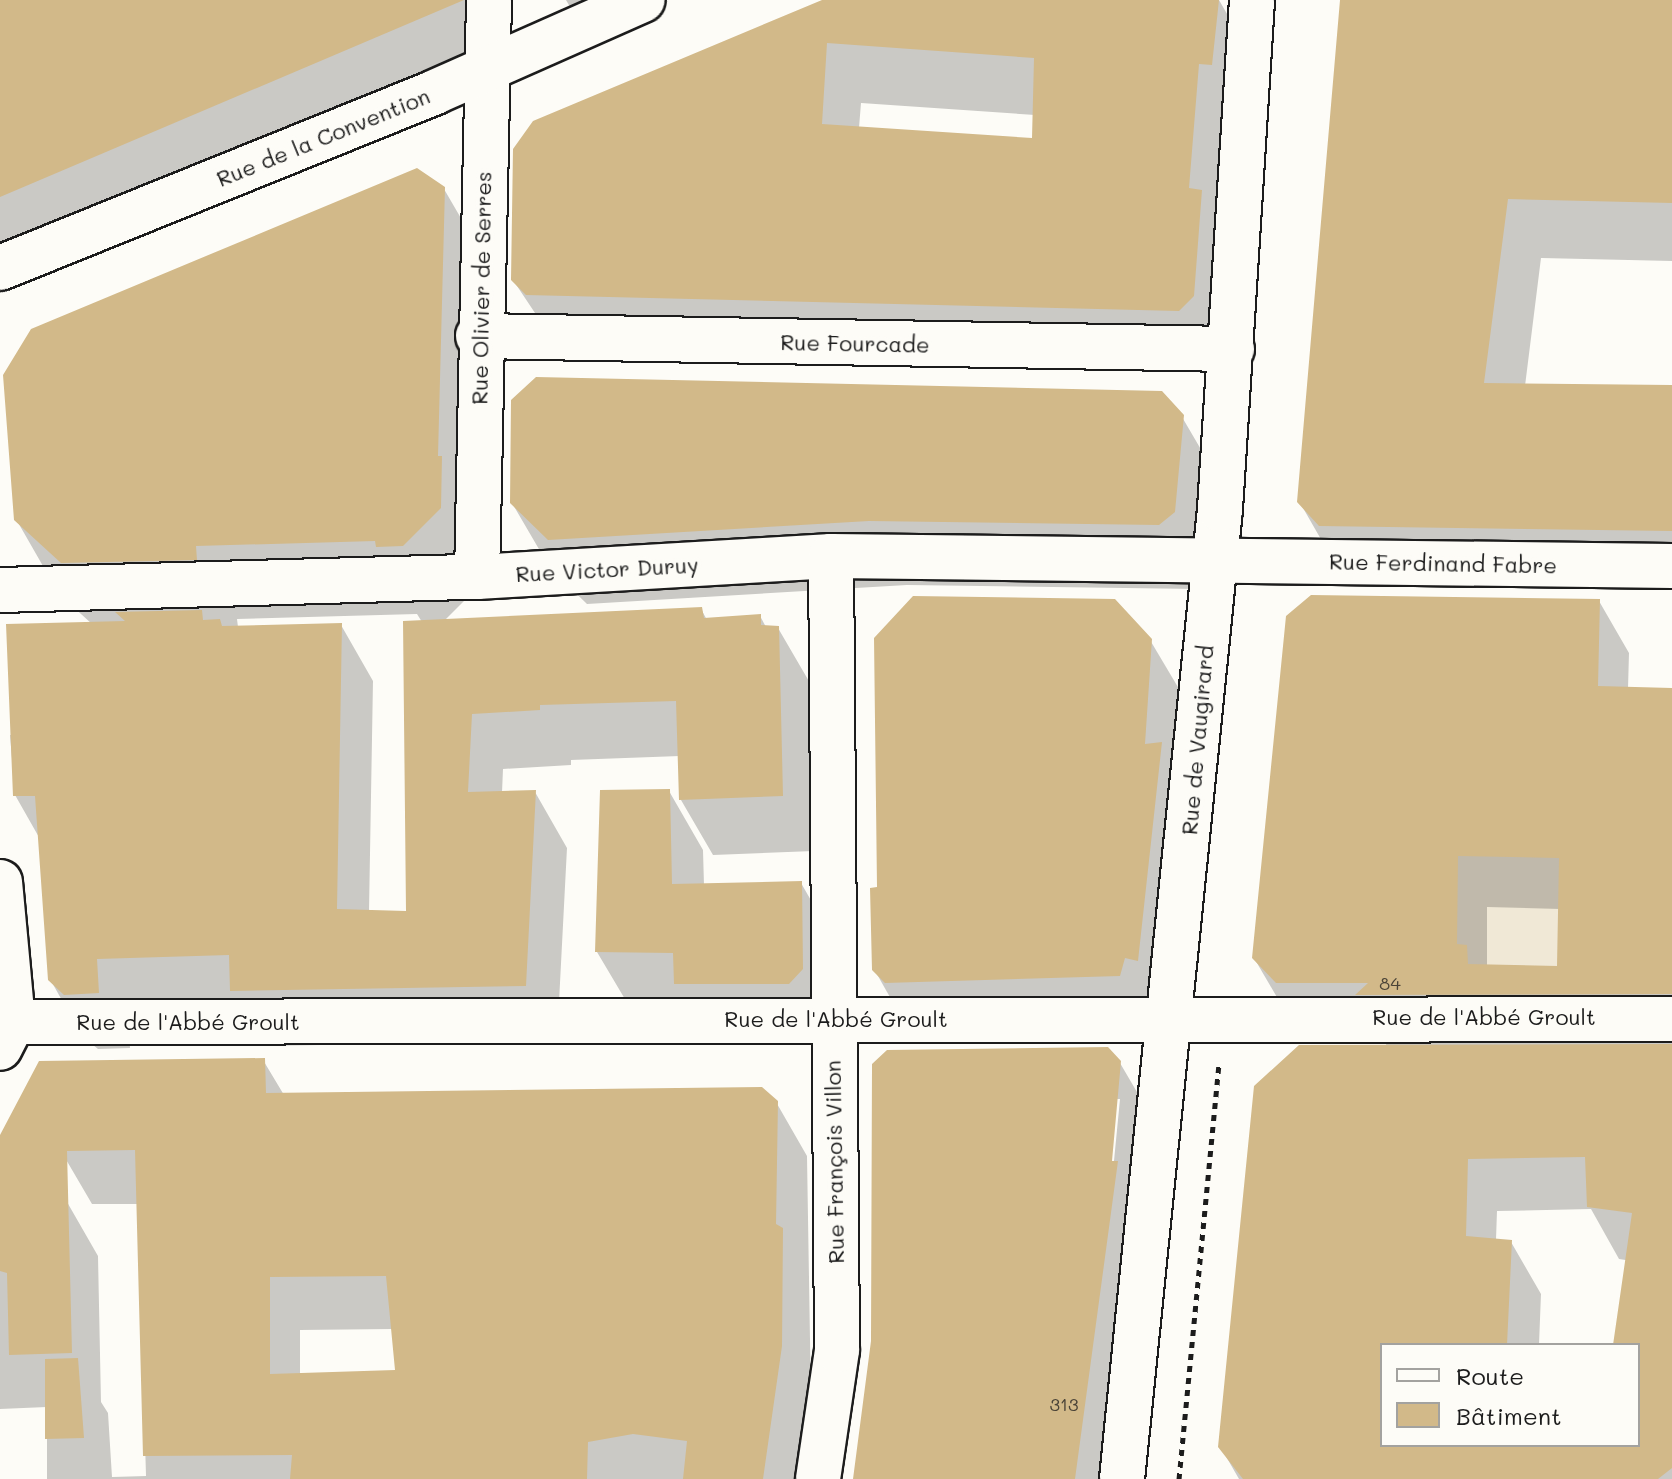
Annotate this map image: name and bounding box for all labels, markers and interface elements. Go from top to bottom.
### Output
street label: Rue de la Convention [212,82,434,192]
street label: Rue Olivier de Serres [466,171,496,405]
street label: Rue Fourcade [780,328,930,358]
street label: Rue Ferdinand Fabre [1329,548,1557,578]
street label: Rue Victor Duruy [515,551,699,587]
street label: Rue de Vaugirard [1176,644,1218,836]
house number: 84 [1379,972,1401,994]
street label: Rue de l'Abbé Groult [1372,1004,1596,1030]
street label: Rue de l'Abbé Groult [724,1006,948,1032]
street label: Rue de l'Abbé Groult [76,1009,300,1035]
street label: Rue François Villon [819,1060,849,1264]
legend [1380,1343,1640,1447]
text: Route [1456,1360,1524,1391]
house number: 313 [1049,1393,1079,1415]
text: Bâtiment [1456,1400,1562,1431]

